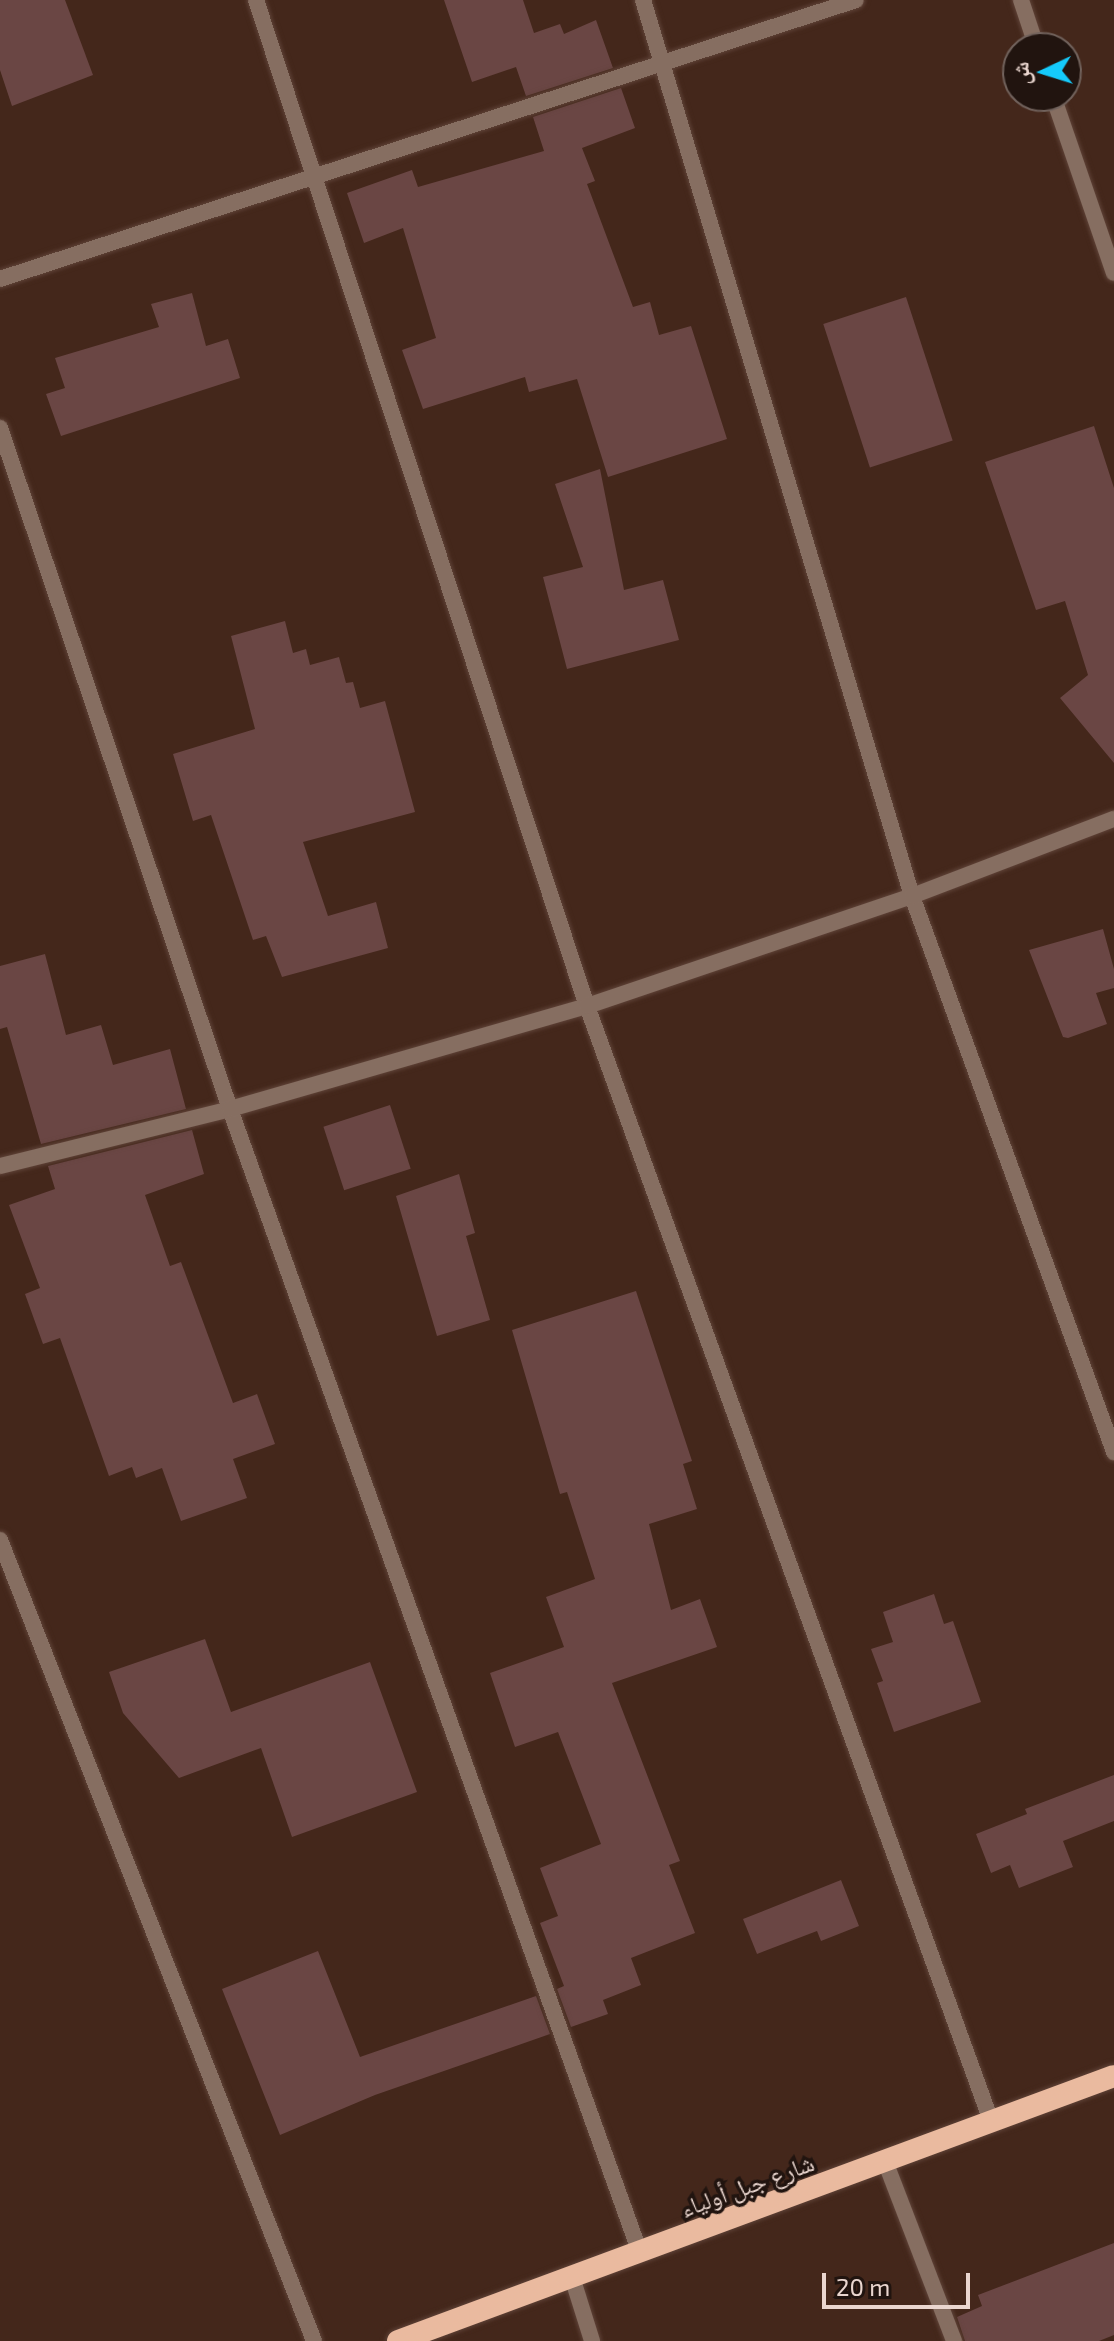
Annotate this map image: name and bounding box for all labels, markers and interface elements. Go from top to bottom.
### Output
north arrow [1002,32,1082,112]
text: ش [1006,61,1034,86]
street label: شارع جبل أولياء [676,2148,818,2222]
scale bar [826,2257,974,2307]
text: 20 m [836,2272,890,2301]

